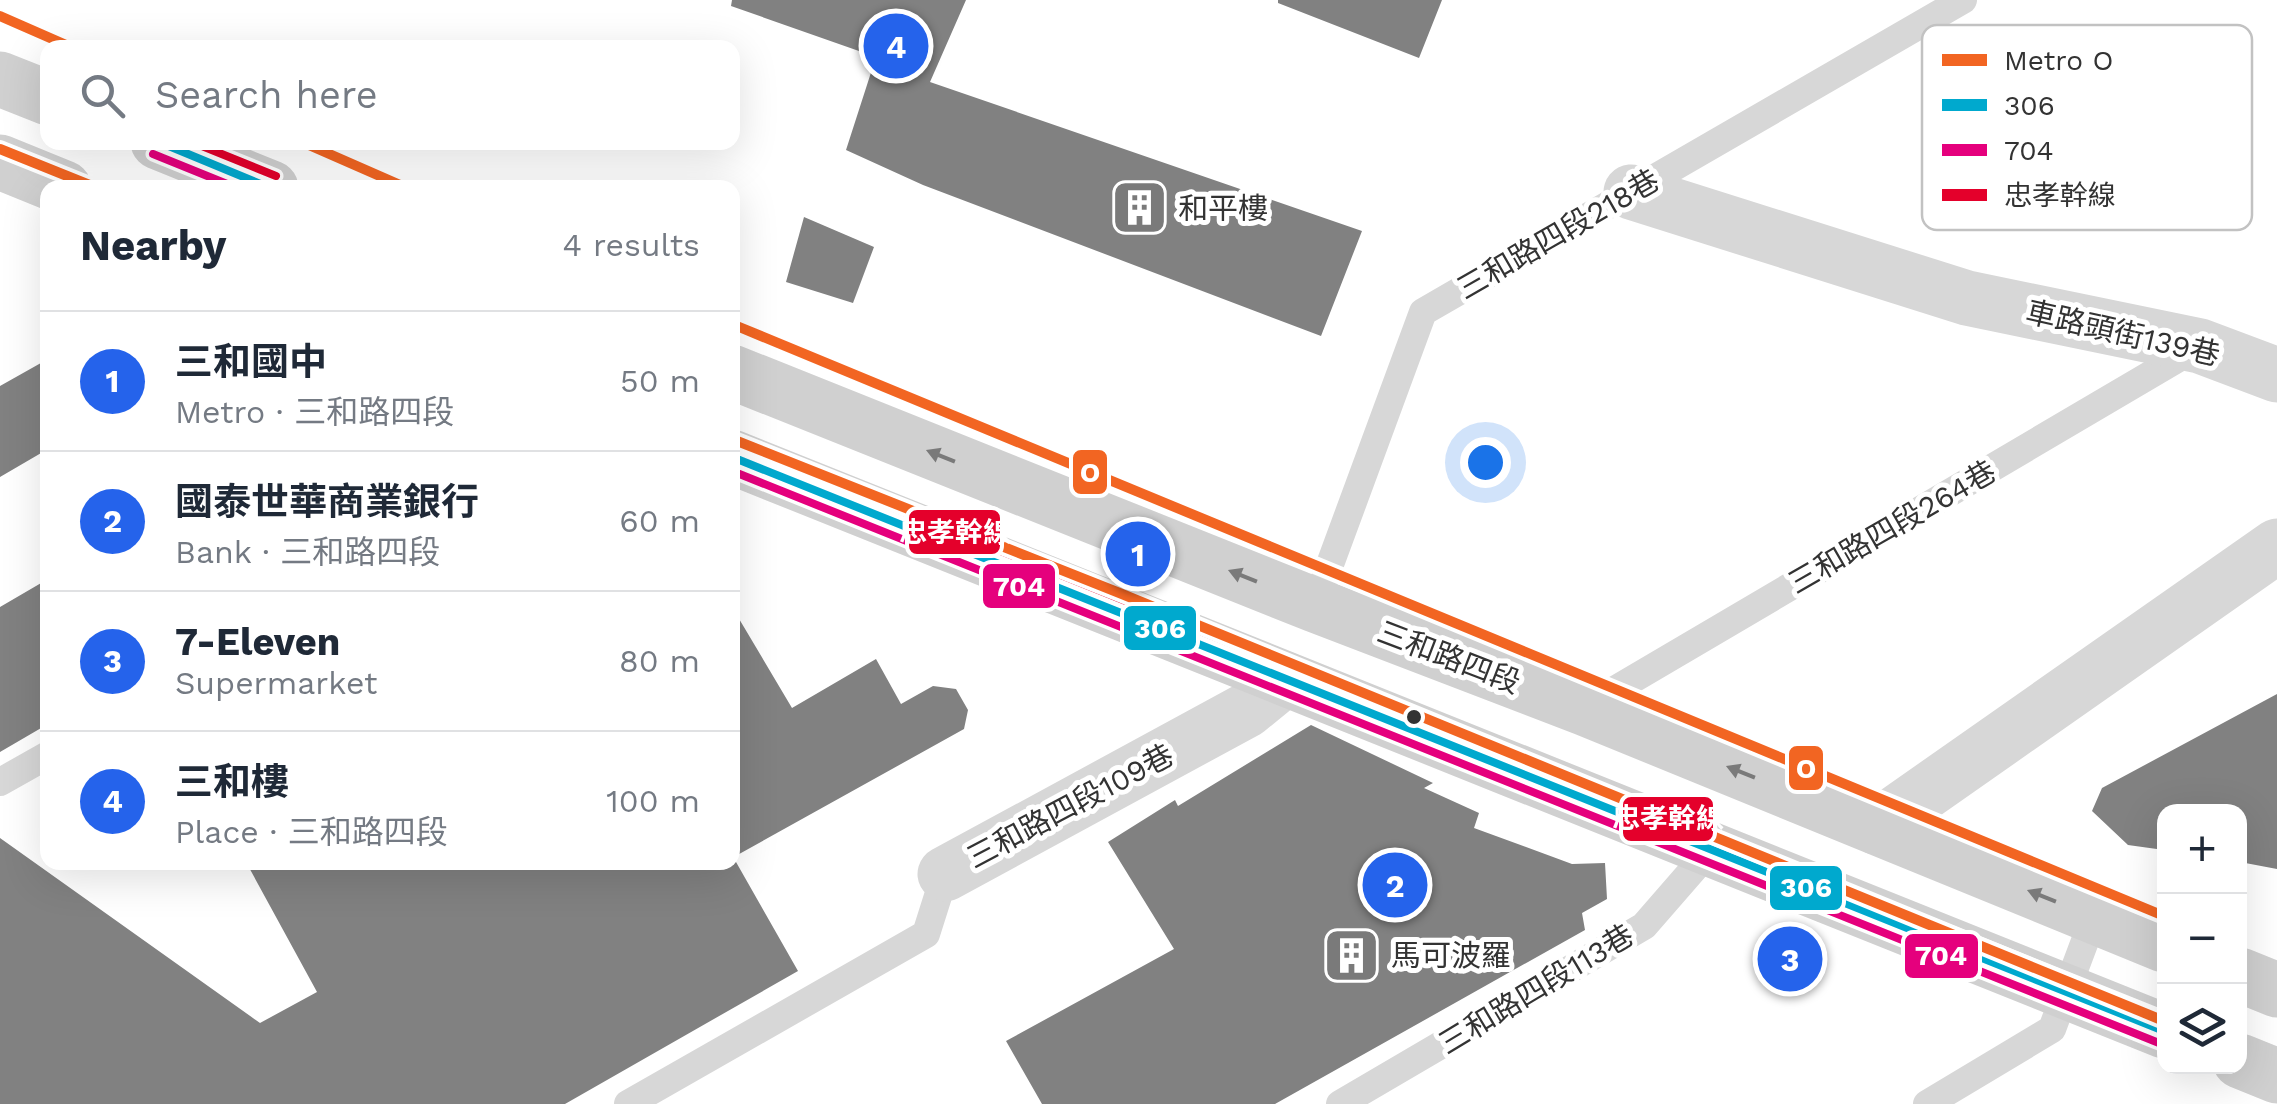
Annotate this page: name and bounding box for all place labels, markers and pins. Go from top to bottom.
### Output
pin: 4 [864,8,928,84]
building icon: 和平樓 [1109,178,1169,238]
place label: 和平樓 [1178,191,1268,226]
pin: 1 [1106,516,1170,592]
unlabelled marker [1404,707,1424,727]
pin: 2 [1362,848,1428,922]
pin: 3 [1758,922,1822,996]
building icon: 馬可波羅 [1322,925,1382,985]
place label: 馬可波羅 [1391,938,1511,973]

